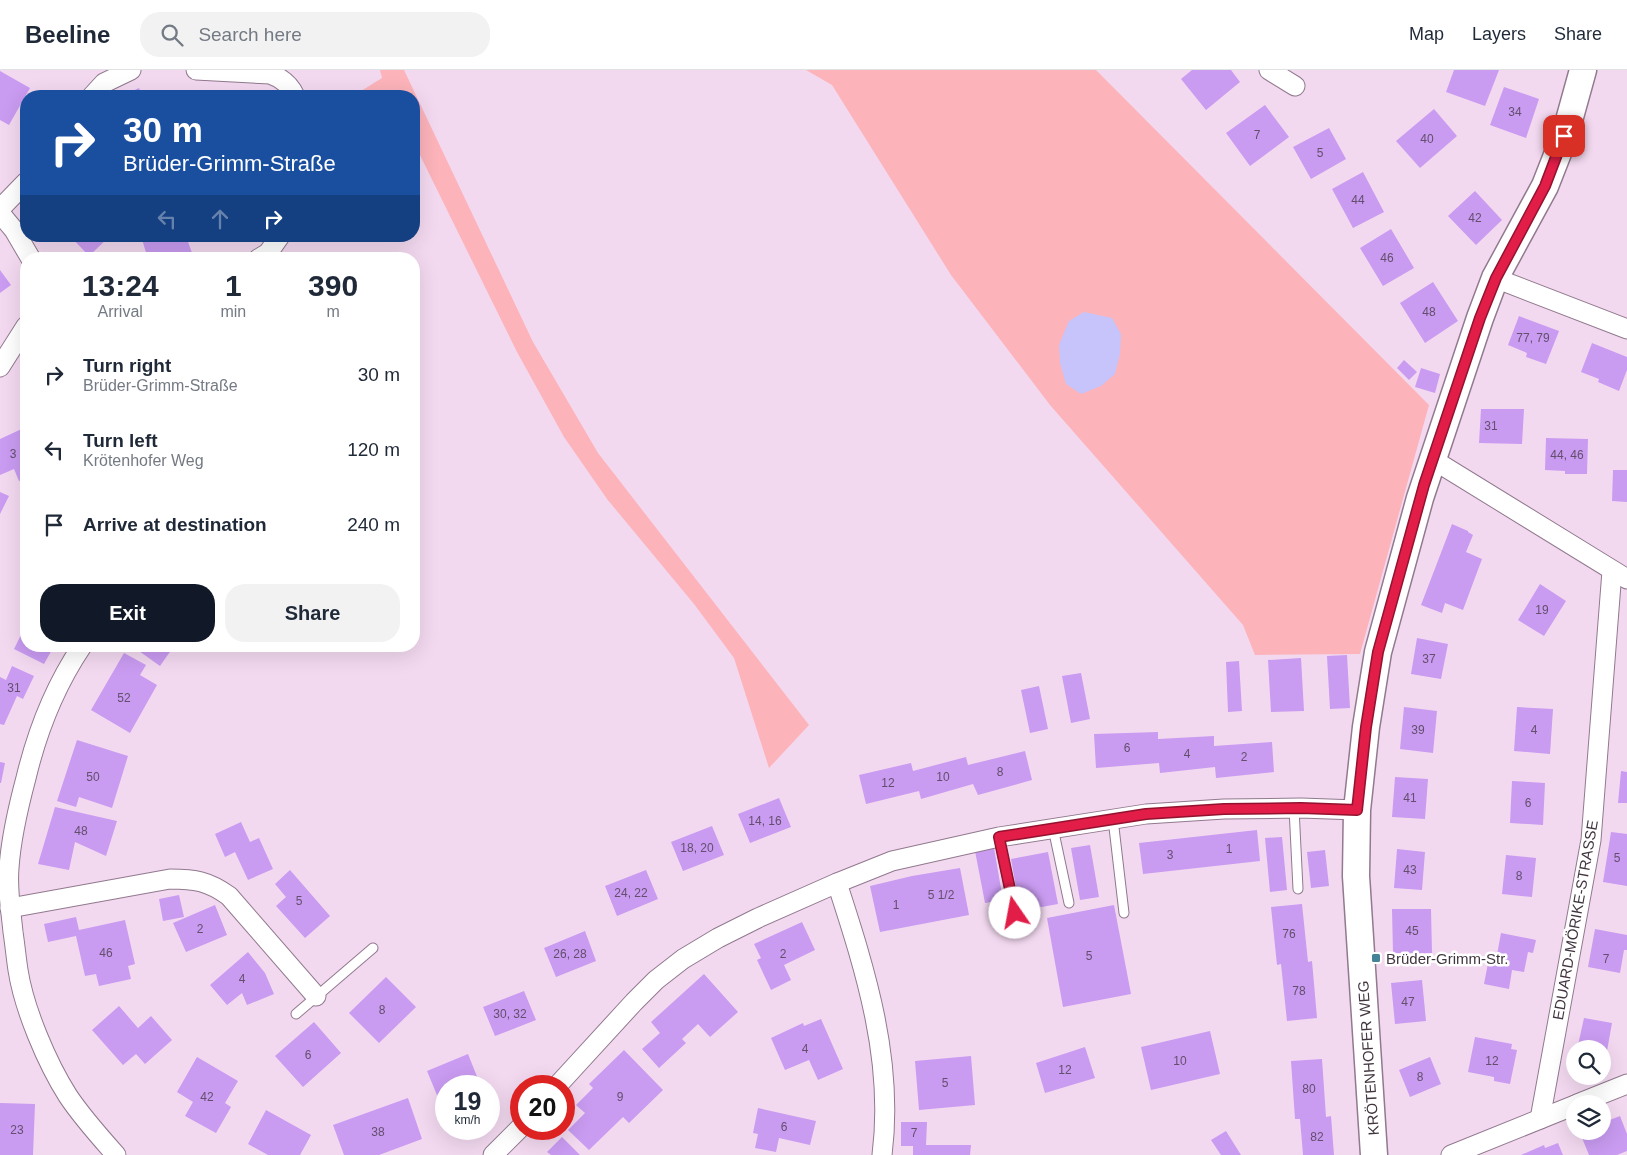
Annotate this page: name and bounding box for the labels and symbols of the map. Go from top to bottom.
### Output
house number: 34 [1508,105,1522,119]
pin [1543,115,1585,157]
house number: 7 [1254,128,1261,142]
house number: 40 [1420,132,1434,146]
house number: 5 [1317,146,1324,160]
house number: 44 [1351,193,1365,207]
house number: 42 [1468,211,1482,225]
house number: 46 [1380,251,1394,265]
house number: 48 [1422,305,1436,319]
house number: 77, 79 [1516,331,1550,345]
house number: 31 [1484,419,1498,433]
house number: 3 [10,447,17,461]
house number: 44, 46 [1550,448,1584,462]
house number: 19 [1535,603,1549,617]
house number: 37 [1422,652,1436,666]
house number: 31 [7,681,21,695]
house number: 52 [117,691,131,705]
house number: 39 [1411,723,1425,737]
house number: 4 [1531,723,1538,737]
house number: 6 [1124,741,1131,755]
house number: 4 [1184,747,1191,761]
house number: 2 [1241,750,1248,764]
house number: 8 [997,765,1004,779]
house number: 50 [86,770,100,784]
house number: 10 [936,770,950,784]
house number: 12 [881,776,895,790]
house number: 41 [1403,791,1417,805]
house number: 6 [1525,796,1532,810]
house number: 14, 16 [748,814,782,828]
street label: EDUARD-MÖRIKE-STRASSE [1549,819,1601,1021]
house number: 48 [74,824,88,838]
house number: 18, 20 [680,841,714,855]
house number: 1 [1226,842,1233,856]
house number: 3 [1167,848,1174,862]
house number: 5 [1614,851,1621,865]
house number: 43 [1403,863,1417,877]
house number: 8 [1516,869,1523,883]
house number: 24, 22 [614,886,648,900]
position arrow [988,886,1040,938]
house number: 5 1/2 [928,888,955,902]
house number: 5 [296,894,303,908]
house number: 1 [893,898,900,912]
house number: 2 [197,922,204,936]
house number: 45 [1405,924,1419,938]
house number: 76 [1282,927,1296,941]
house number: 46 [99,946,113,960]
house number: 26, 28 [553,947,587,961]
house number: 2 [780,947,787,961]
house number: 5 [1086,949,1093,963]
place label: Brüder-Grimm-Str. [1386,950,1509,967]
marker: Brüder-Grimm-Str. [1370,952,1382,964]
house number: 7 [1603,952,1610,966]
house number: 4 [239,972,246,986]
street label: KRÖTENHOFER WEG [1354,980,1382,1136]
house number: 78 [1292,984,1306,998]
house number: 47 [1401,995,1415,1009]
house number: 8 [379,1003,386,1017]
house number: 30, 32 [493,1007,527,1021]
house number: 4 [802,1042,809,1056]
house number: 6 [305,1048,312,1062]
house number: 10 [1173,1054,1187,1068]
house number: 12 [1485,1054,1499,1068]
house number: 12 [1058,1063,1072,1077]
house number: 8 [1417,1070,1424,1084]
speed limit sign: 20 [510,1075,575,1140]
house number: 5 [942,1076,949,1090]
house number: 80 [1302,1082,1316,1096]
house number: 42 [200,1090,214,1104]
house number: 9 [617,1090,624,1104]
house number: 6 [781,1120,788,1134]
house number: 23 [10,1123,24,1137]
house number: 38 [371,1125,385,1139]
house number: 7 [911,1126,918,1140]
house number: 82 [1310,1130,1324,1144]

